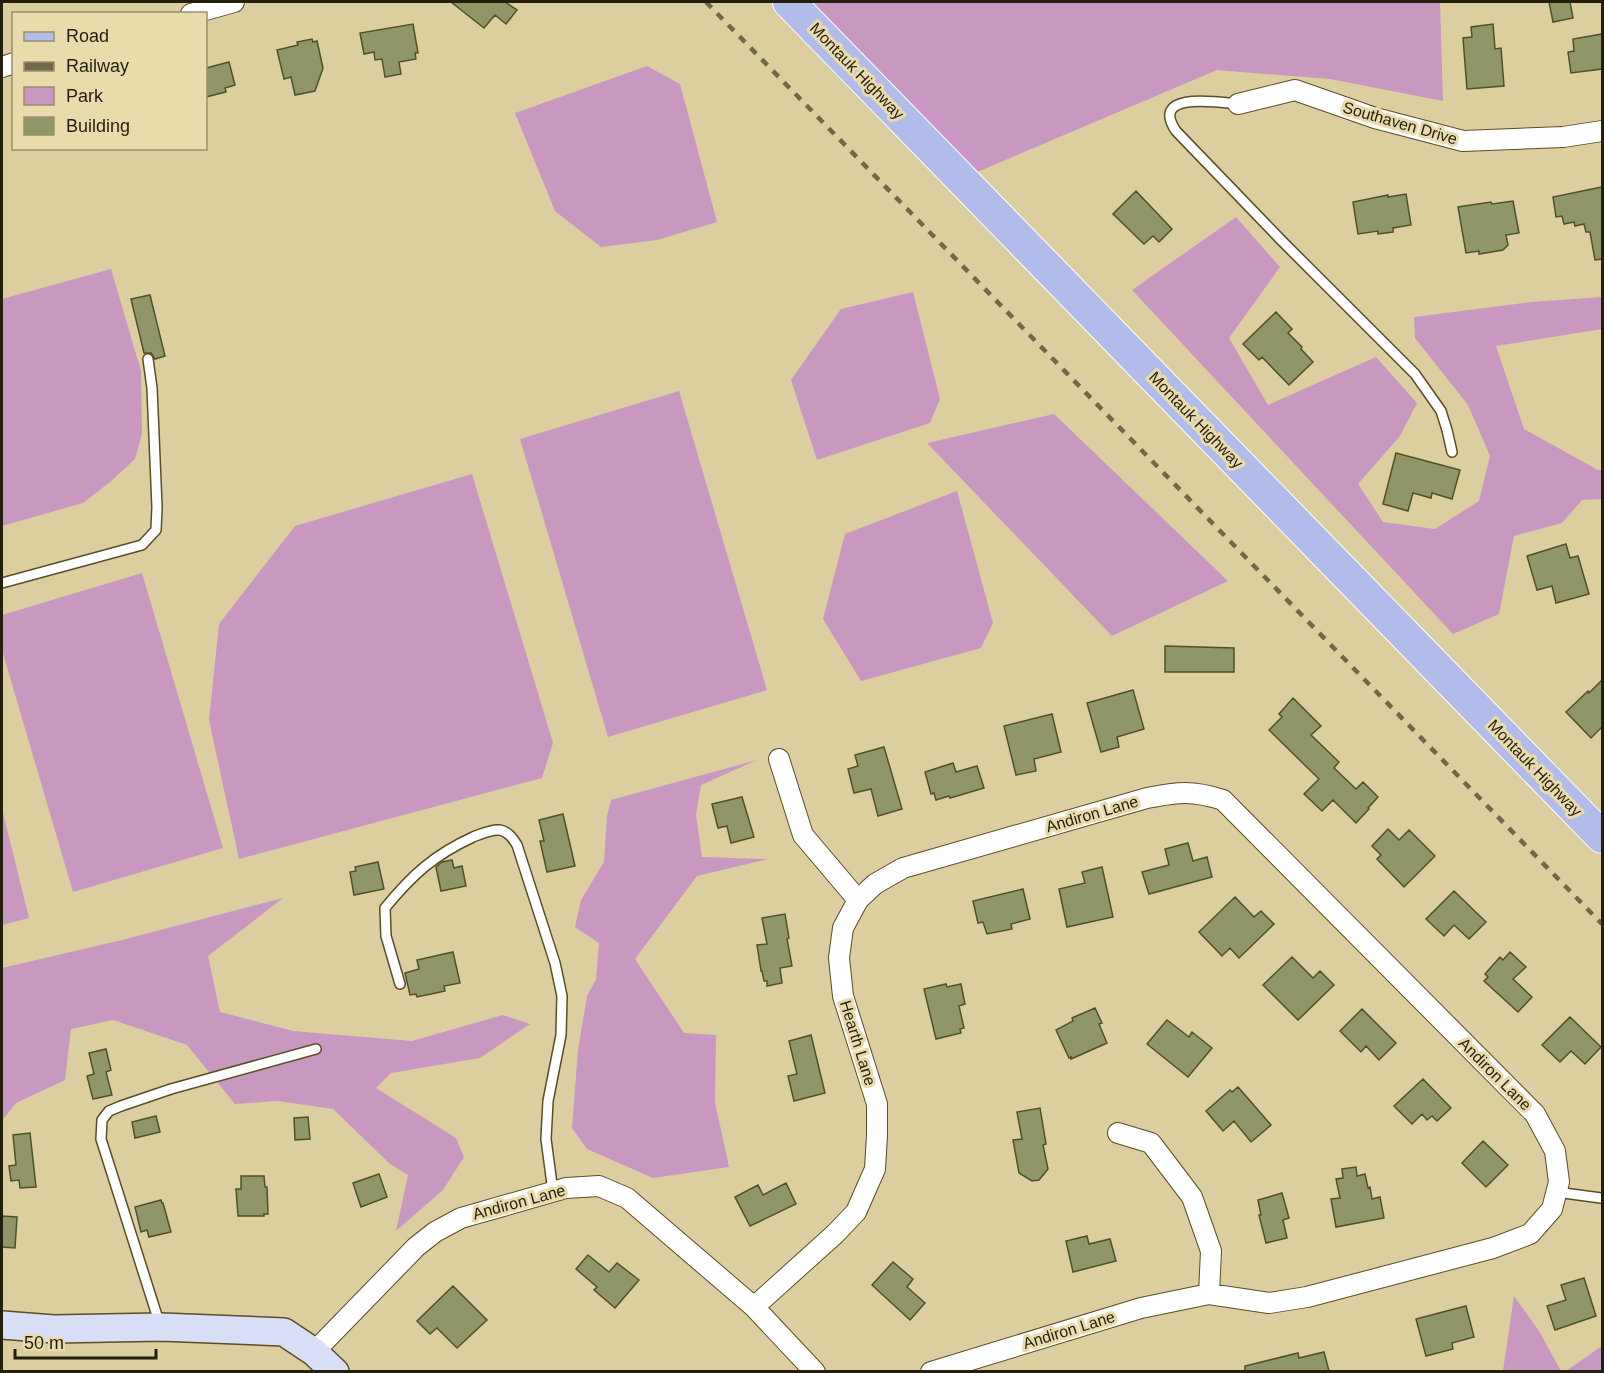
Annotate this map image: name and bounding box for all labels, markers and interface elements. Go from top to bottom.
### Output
legend [12,12,207,150]
street label: Montauk Highway [807,19,907,123]
text: Road [66,26,109,46]
text: Railway [66,56,129,76]
text: Park [66,86,104,106]
street label: Southaven Drive [1341,99,1459,148]
text: Building [66,116,130,136]
street label: Montauk Highway [1146,368,1246,472]
street label: Montauk Highway [1485,716,1585,820]
street label: Andiron Lane [1044,793,1140,835]
street label: Hearth Lane [837,998,879,1088]
street label: Andiron Lane [1455,1034,1535,1114]
street label: Andiron Lane [471,1181,567,1223]
street label: Andiron Lane [1021,1308,1117,1352]
scale bar [15,1322,156,1360]
text: 50 m [24,1333,64,1353]

